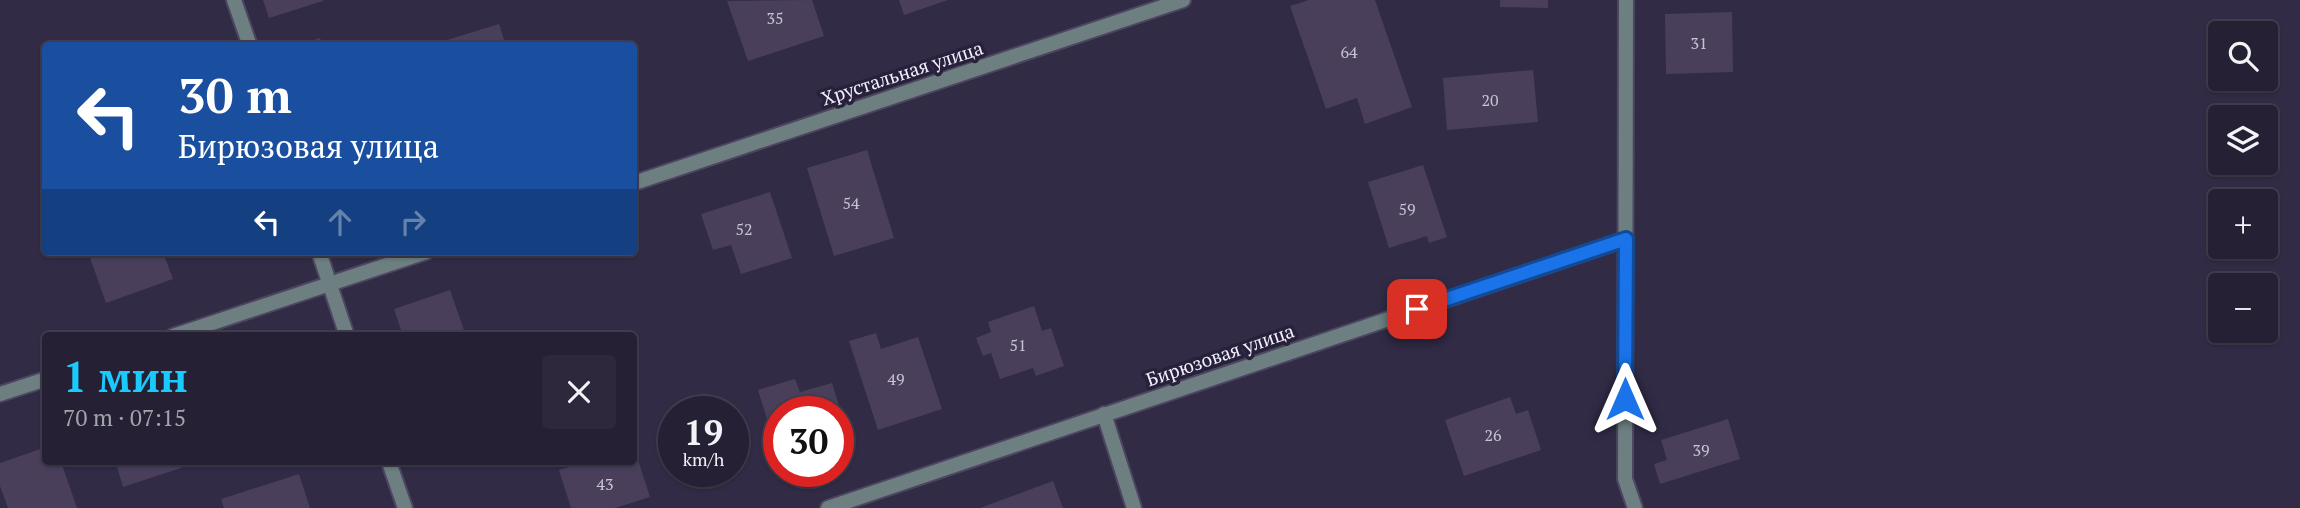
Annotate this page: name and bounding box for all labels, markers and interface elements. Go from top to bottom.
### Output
house number: 35 [766,7,784,29]
map controls [2208,21,2278,343]
button: search [2208,21,2278,91]
house number: 31 [1690,32,1708,54]
street label: Хрустальная улица [818,34,986,110]
house number: 64 [1340,41,1358,63]
text: 30 m [178,62,292,127]
icon: left [63,70,154,161]
house number: 20 [1481,89,1499,111]
button: layers [2208,105,2278,175]
text: Бирюзовая улица [178,125,439,167]
button: + [2208,189,2278,259]
house number: 54 [842,192,860,214]
house number: 59 [1398,198,1416,220]
icon: left [248,203,286,241]
icon: ahead [321,203,359,241]
icon: right [394,203,432,241]
house number: 52 [735,218,753,240]
button: − [2208,273,2278,343]
pin [1387,279,1447,339]
icon: arrive [1398,290,1436,328]
street label: Бирюзовая улица [1143,317,1298,392]
house number: 51 [1009,334,1027,356]
text: 1 мин [63,348,188,404]
button: close [542,355,616,429]
position arrow [1588,362,1662,436]
house number: 49 [887,368,905,390]
speed limit sign: 30 [763,396,854,487]
text: 70 m · 07:15 [63,402,186,433]
text: 19 [684,409,723,455]
house number: 26 [1484,424,1502,446]
house number: 39 [1692,439,1710,461]
text: km/h [683,447,724,471]
house number: 43 [596,473,614,495]

